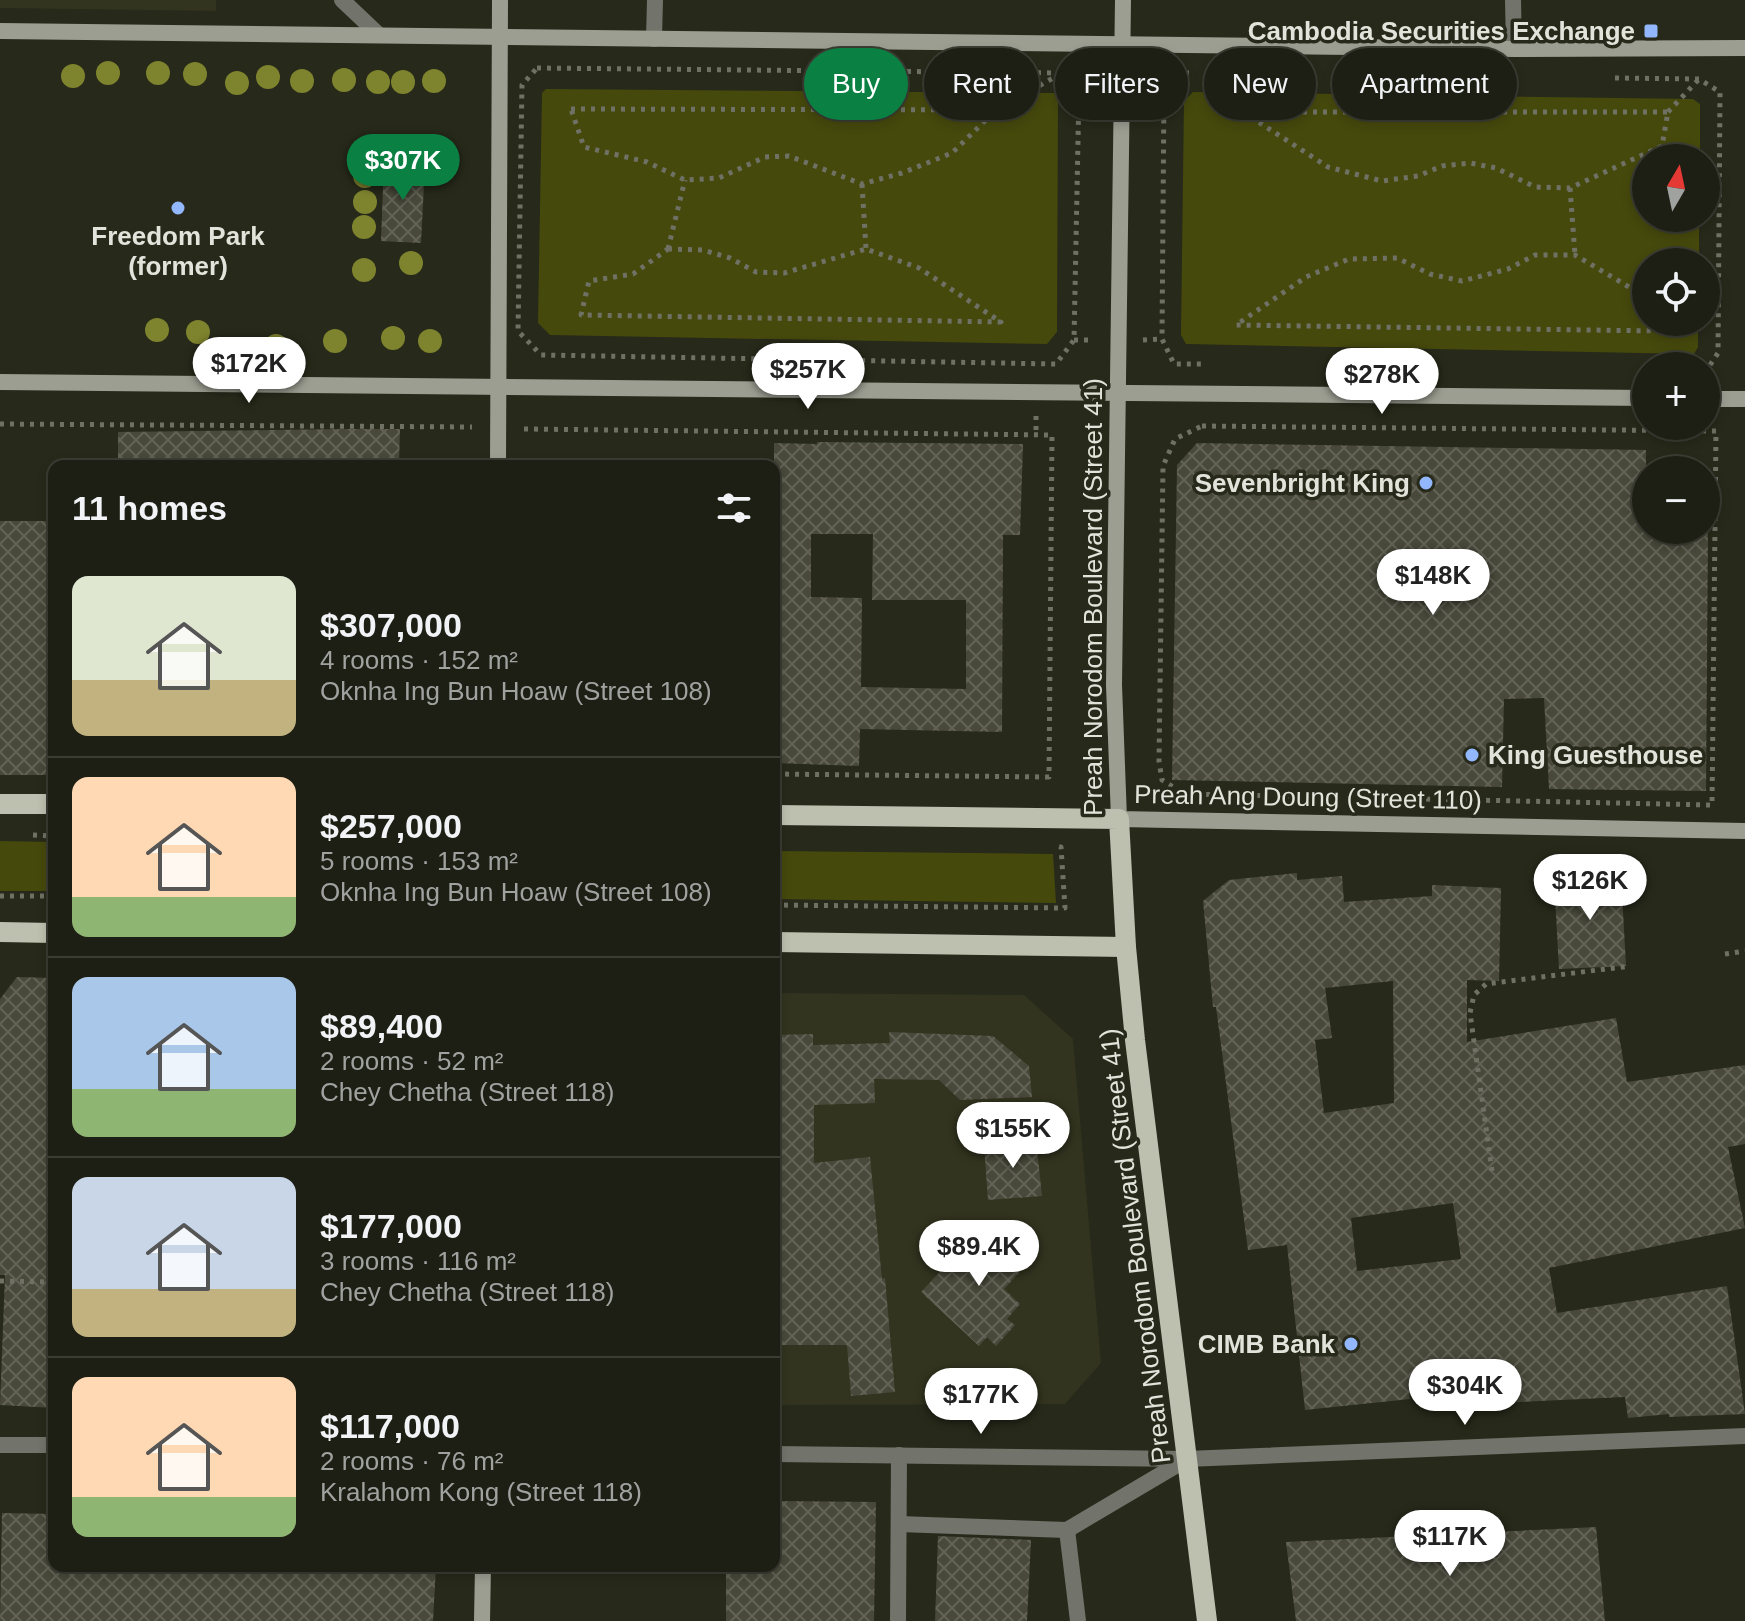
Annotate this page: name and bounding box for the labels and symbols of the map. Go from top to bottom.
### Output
place label: Cambodia Securities Exchange [1248,16,1635,46]
marker: Cambodia Securities Exchange [1642,22,1660,40]
pin: $307K [347,134,459,202]
north arrow [1632,144,1720,232]
marker: Freedom Park (former) [169,199,187,217]
place label: Freedom Park (former) [91,221,265,281]
pin: $172K [193,337,305,405]
pin: $257K [752,343,864,411]
pin: $278K [1326,348,1438,416]
street label: Preah Norodom Boulevard (Street 41) [1078,378,1108,816]
place label: Sevenbright King [1195,468,1410,498]
marker: Sevenbright King [1417,474,1435,492]
pin: $148K [1377,549,1489,617]
place label: King Guesthouse [1488,740,1703,770]
marker: King Guesthouse [1463,746,1481,764]
street label: Preah Ang Doung (Street 110) [1134,779,1482,815]
pin: $126K [1534,854,1646,922]
street label: Preah Norodom Boulevard (Street 41) [1093,1027,1177,1465]
pin: $155K [957,1102,1069,1170]
pin: $89.4K [914,1220,1044,1288]
place label: CIMB Bank [1198,1329,1336,1359]
marker: CIMB Bank [1342,1335,1360,1353]
pin: $304K [1409,1359,1521,1427]
pin: $177K [925,1368,1037,1436]
pin: $117K [1394,1510,1506,1578]

